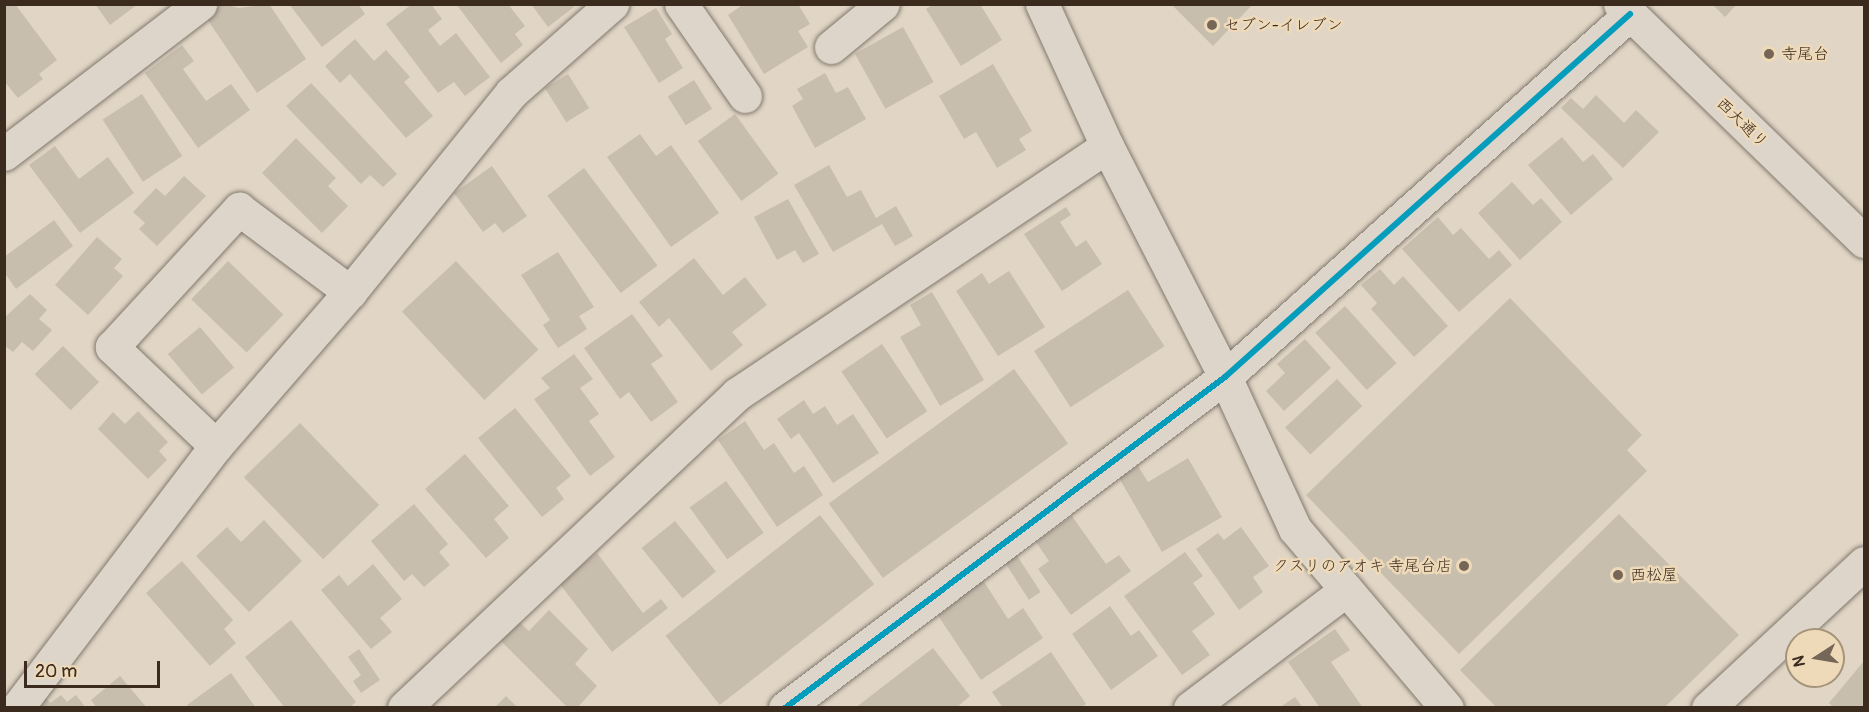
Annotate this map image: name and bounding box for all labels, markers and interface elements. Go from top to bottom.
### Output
place label: セブン-イレブン [1224,15,1343,35]
marker: セブン-イレブン [1205,18,1219,32]
place label: 寺尾台 [1781,44,1829,64]
marker: 寺尾台 [1762,47,1776,61]
street label: 西大通り [1712,94,1772,152]
place label: クスリのアオキ 寺尾台店 [1273,556,1452,576]
marker: クスリのアオキ 寺尾台店 [1457,559,1471,573]
place label: 西松屋 [1630,565,1678,585]
marker: 西松屋 [1611,568,1625,582]
north arrow [1785,628,1845,688]
scale bar [27,649,164,687]
text: N [1788,654,1810,669]
text: 20 m [35,660,77,683]

